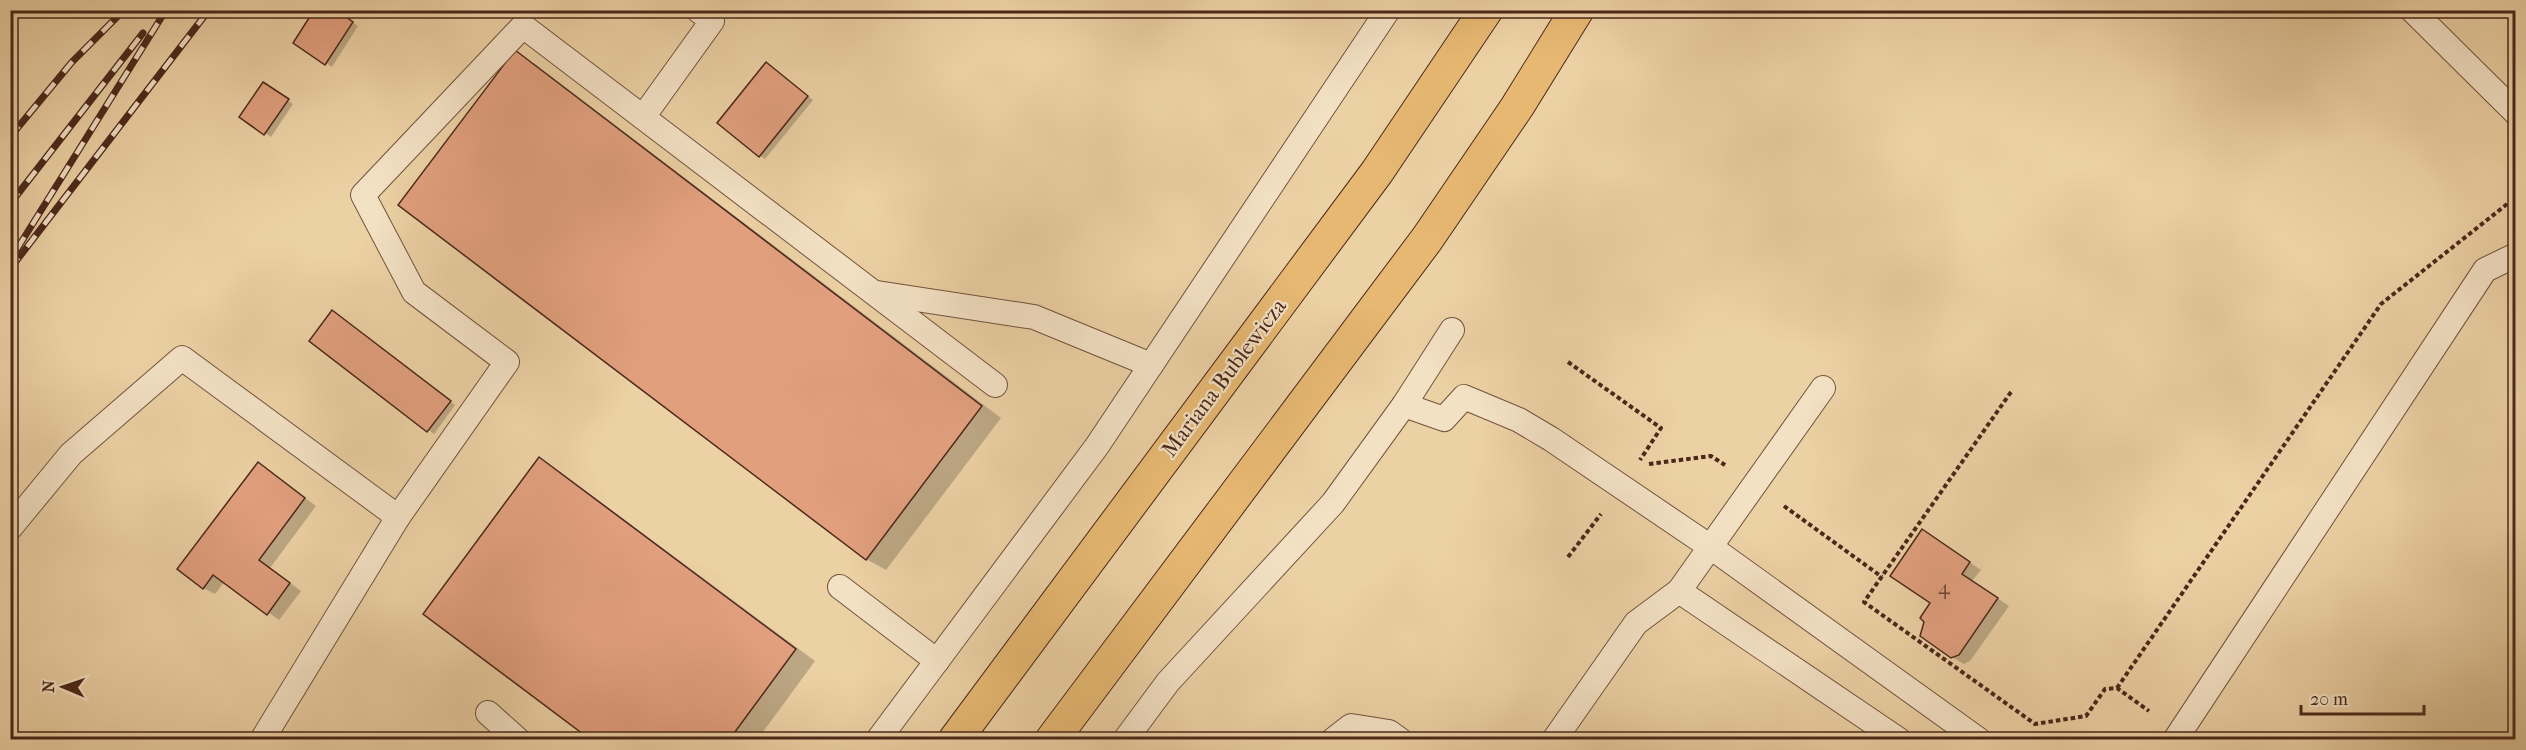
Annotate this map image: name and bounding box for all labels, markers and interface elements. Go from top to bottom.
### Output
street label: Mariana Bublewicza [1156,293,1292,462]
house number: 4 [1938,576,1951,599]
north arrow [33,657,93,717]
scale bar [2301,678,2424,716]
text: N [39,679,58,693]
text: 20 m [2310,689,2348,710]

